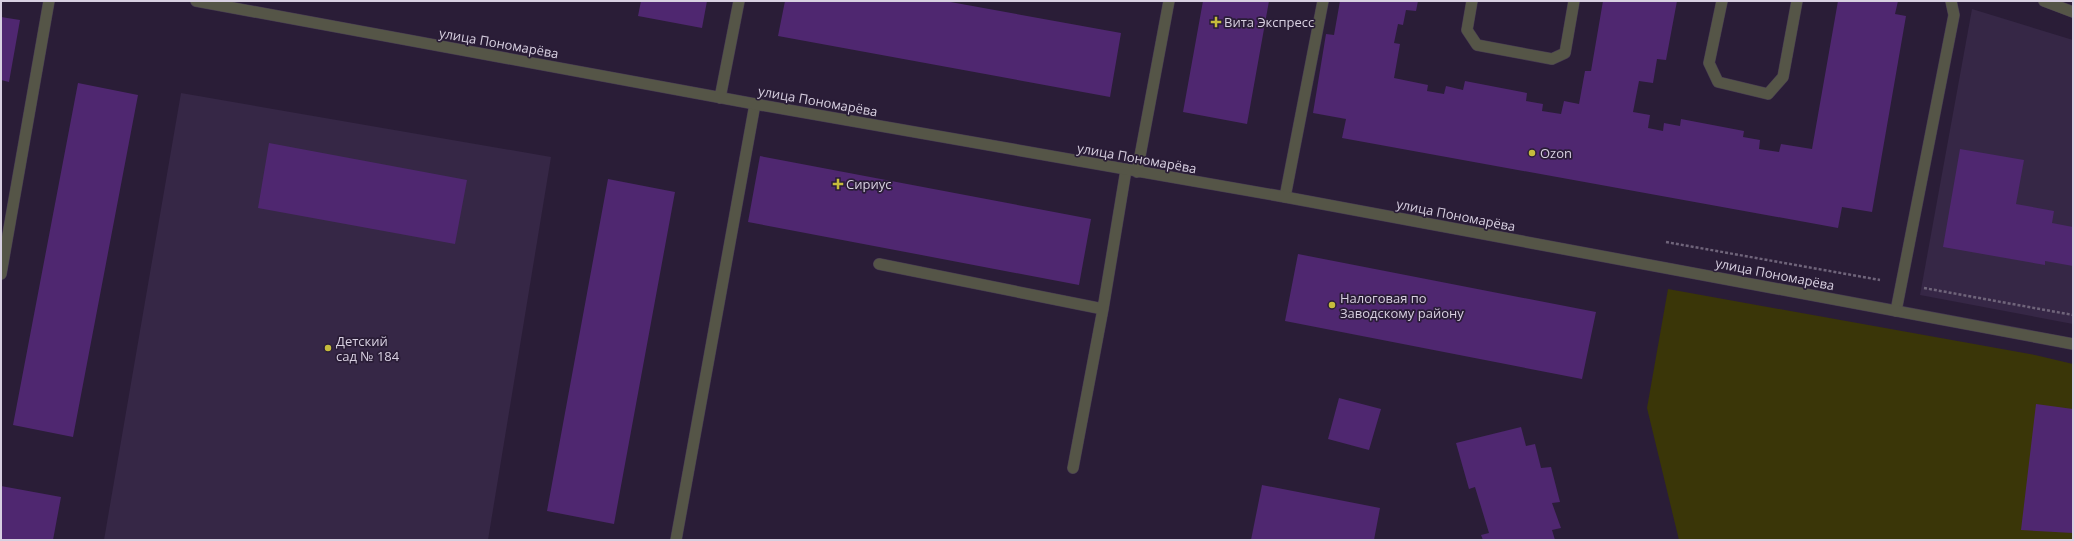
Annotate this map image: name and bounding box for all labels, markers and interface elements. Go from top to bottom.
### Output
place label: Вита Экспресс [1224,13,1314,31]
marker: Вита Экспресс [1211,17,1221,27]
street label: улица Пономарёва [438,24,560,62]
street label: улица Пономарёва [757,82,879,120]
street label: улица Пономарёва [1076,139,1198,177]
place label: Ozon [1540,144,1572,162]
marker: Ozon [1527,148,1537,158]
place label: Сириус [846,175,891,193]
marker: Сириус [833,179,843,189]
street label: улица Пономарёва [1395,195,1517,235]
street label: улица Пономарёва [1714,254,1836,294]
place label: Налоговая по Заводскому району [1340,289,1464,322]
marker: Налоговая по Заводскому району [1327,300,1337,310]
place label: Детский сад № 184 [336,332,400,365]
marker: Детский сад № 184 [323,343,333,353]

